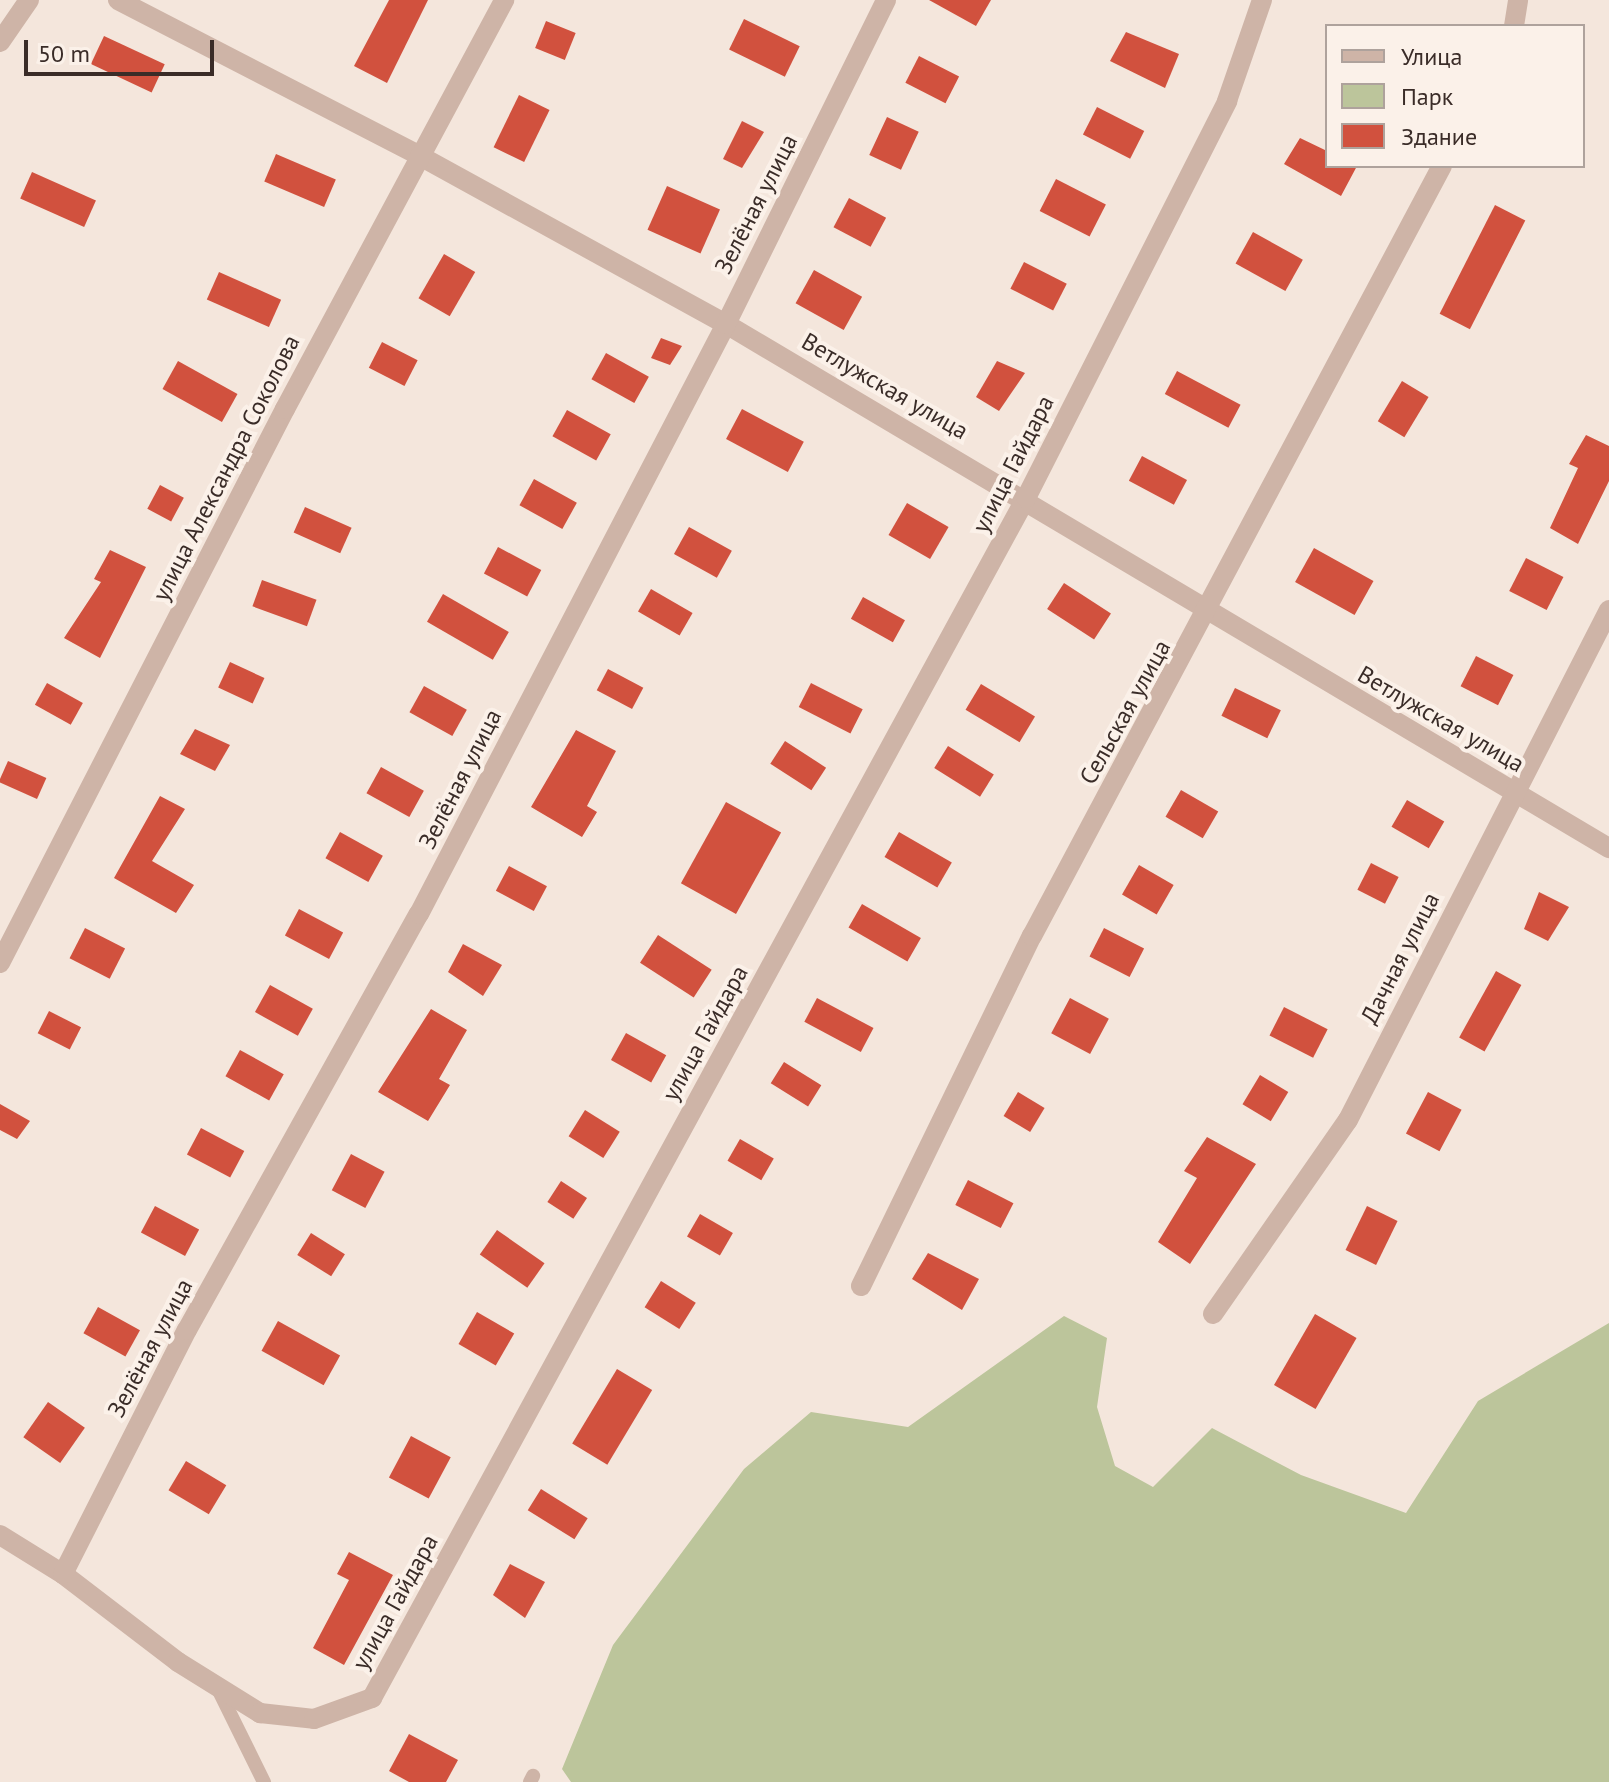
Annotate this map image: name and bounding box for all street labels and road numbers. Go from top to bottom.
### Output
street label: Зелёная улица [709,129,803,279]
street label: Ветлужская улица [797,327,973,445]
street label: улица Александра Соколова [146,330,306,606]
street label: улица Гайдара [966,391,1060,537]
street label: Сельская улица [1073,635,1177,789]
street label: Ветлужская улица [1353,660,1529,778]
street label: Зелёная улица [413,704,507,854]
street label: Дачная улица [1355,888,1445,1028]
street label: улица Гайдара [656,960,754,1106]
street label: Зелёная улица [101,1274,199,1422]
street label: улица Гайдара [346,1529,444,1675]

